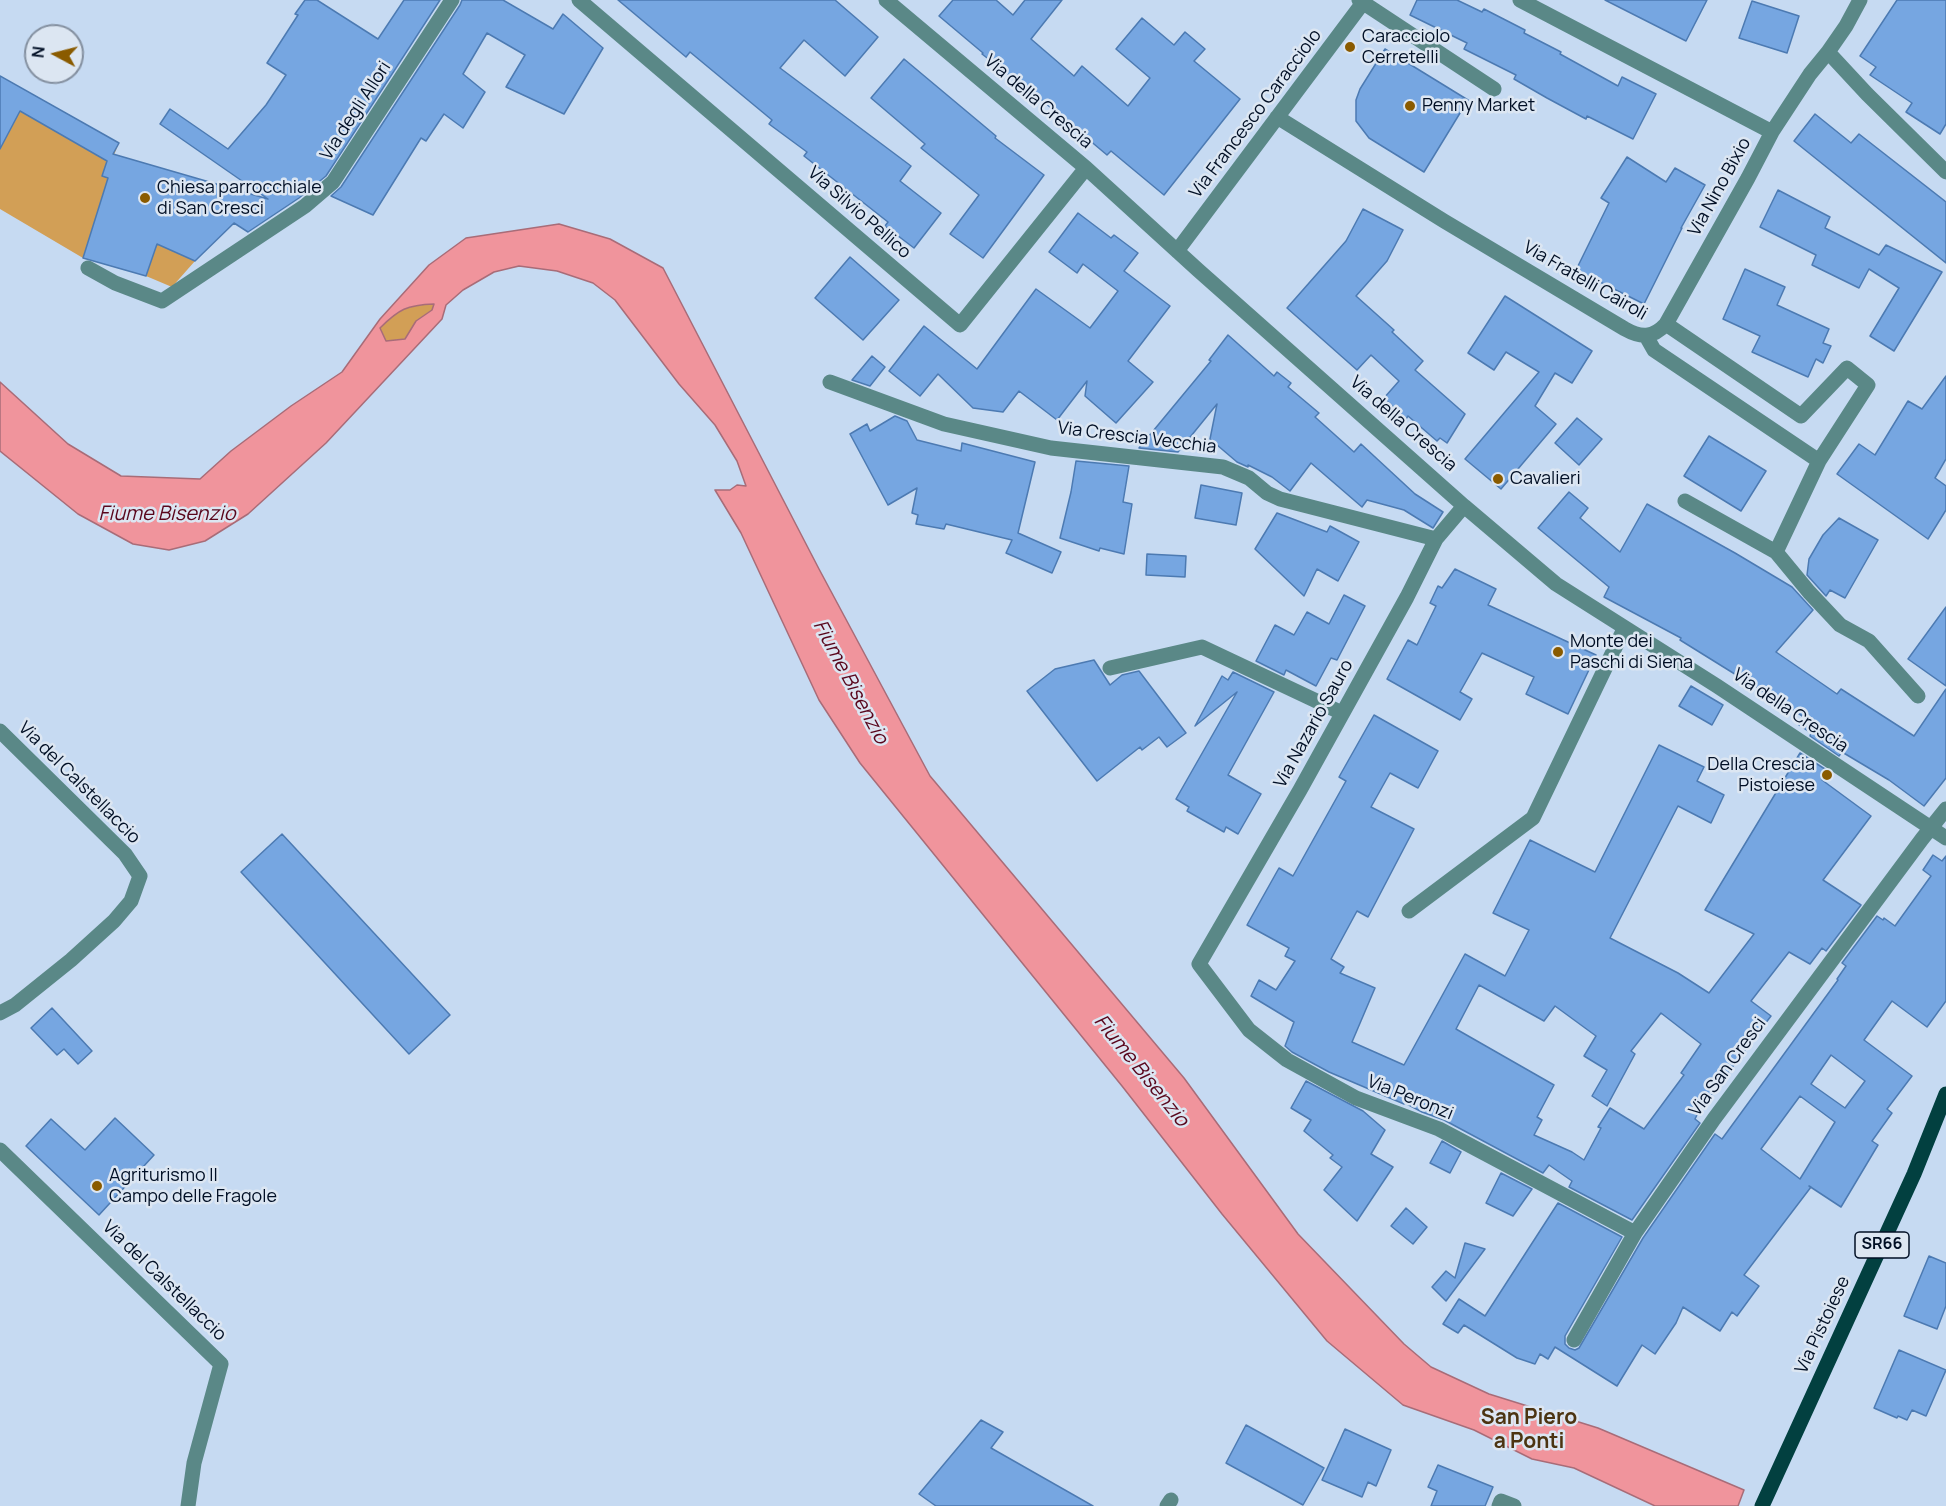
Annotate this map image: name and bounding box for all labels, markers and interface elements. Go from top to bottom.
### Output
north arrow [24,24,84,84]
street label: Via Francesco Caracciolo [1185,25,1327,203]
place label: Caracciolo Cerretelli [1362,26,1450,68]
marker: Caracciolo Cerretelli [1343,40,1357,54]
text: N [27,45,50,59]
street label: Via della Crescia [980,50,1096,154]
street label: Via degli Allori [316,58,396,164]
place label: Penny Market [1422,95,1535,117]
marker: Penny Market [1403,99,1417,113]
street label: Via Nino Bixio [1684,134,1756,240]
street label: Via Silvio Pellico [803,162,915,264]
place label: Chiesa parrocchiale di San Cresci [157,177,322,219]
marker: Chiesa parrocchiale di San Cresci [138,191,152,205]
street label: Via Fratelli Cairoli [1519,237,1651,325]
street label: Via della Crescia [1345,372,1461,476]
street label: Via Crescia Vecchia [1056,418,1218,458]
place label: Cavalieri [1510,468,1581,490]
marker: Cavalieri [1491,472,1505,486]
water label: Fiume Bisenzio [99,502,235,526]
water label: Fiume Bisenzio [807,616,893,748]
place label: Monte dei Paschi di Siena [1570,631,1693,674]
marker: Monte dei Paschi di Siena [1551,645,1565,659]
street label: Via Nazario Sauro [1270,656,1358,792]
street label: Via della Crescia [1728,664,1852,758]
street label: Via del Calstellaccio [13,717,145,849]
place label: Della Crescia Pistoiese [1707,754,1815,796]
marker: Della Crescia Pistoiese [1820,768,1834,782]
water label: Fiume Bisenzio [1089,1010,1193,1132]
street label: Via San Cresci [1685,1013,1771,1121]
street label: Via Peronzi [1364,1071,1456,1125]
place label: Agriturismo Il Campo delle Fragole [109,1165,277,1208]
marker: Agriturismo Il Campo delle Fragole [90,1179,104,1193]
street label: Via del Calstellaccio [98,1216,230,1346]
road number: SR66 [1855,1232,1909,1258]
street label: Via Pistoiese [1791,1273,1855,1377]
district label: San Piero a Ponti [1481,1405,1577,1455]

